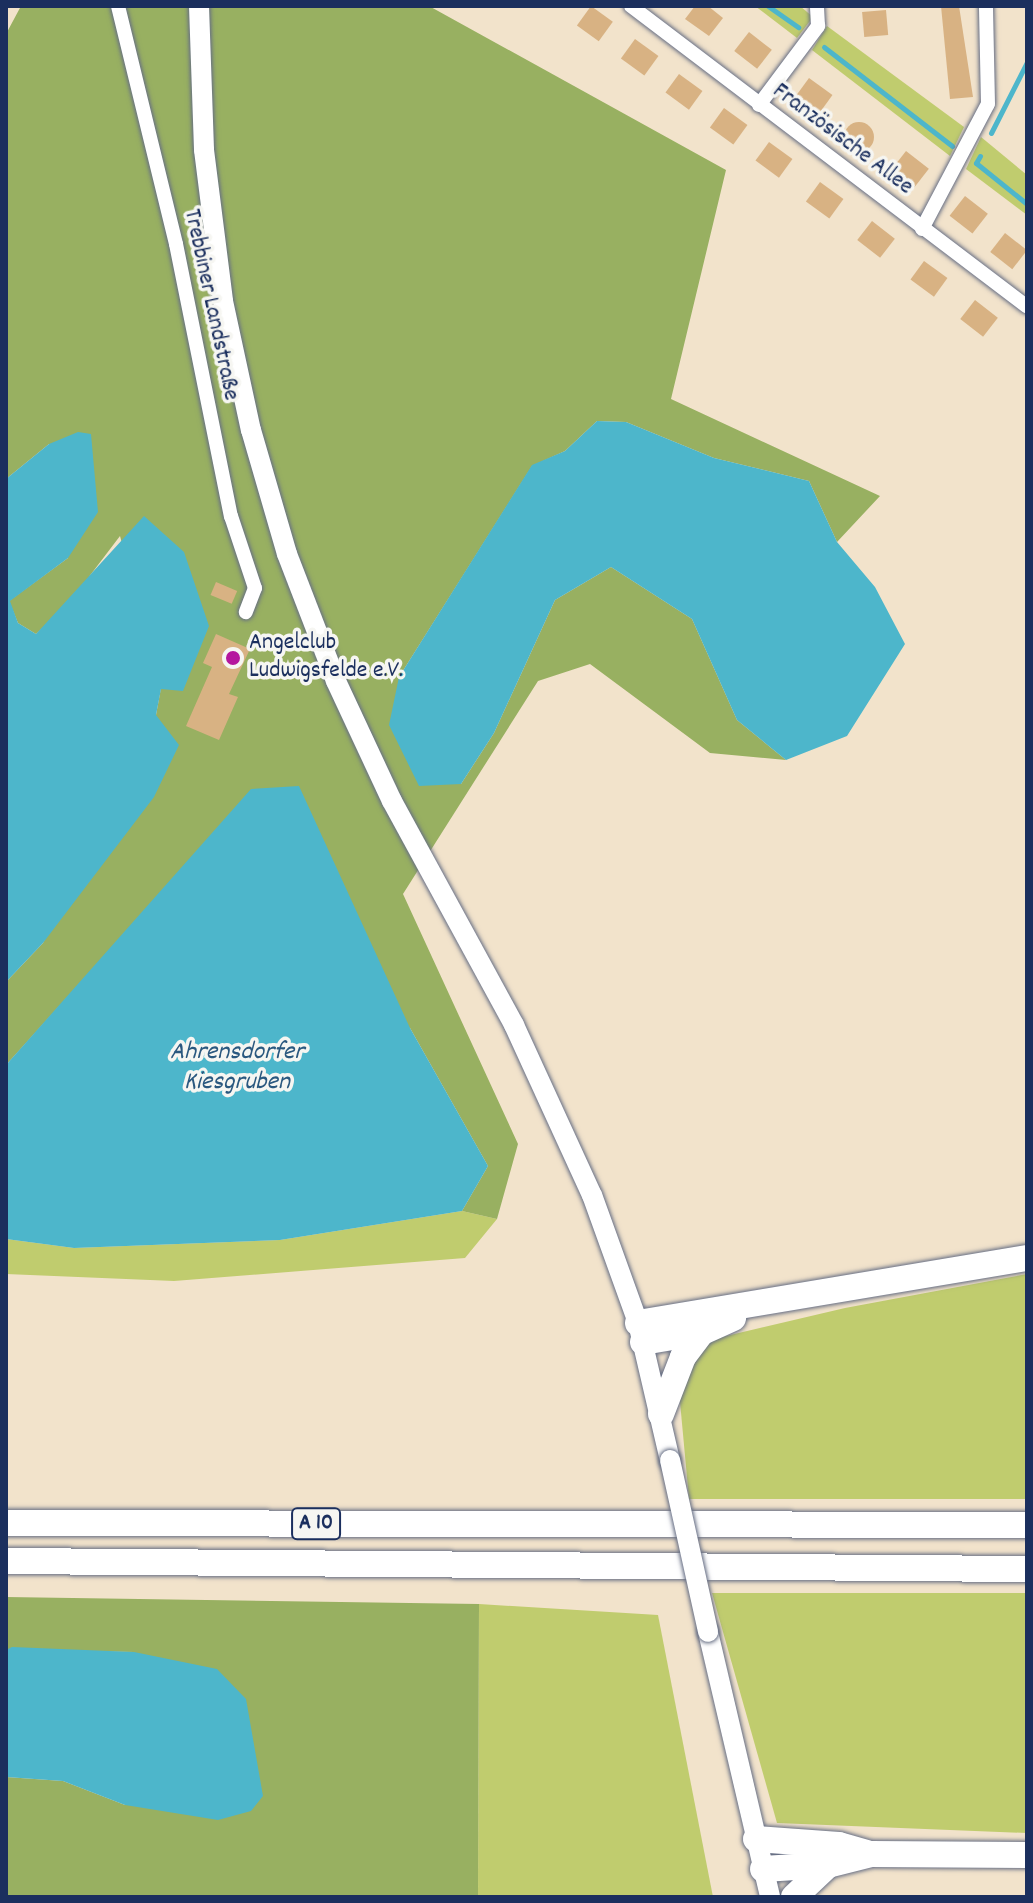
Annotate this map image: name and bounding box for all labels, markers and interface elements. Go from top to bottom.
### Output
street label: Französische Allee [766,78,918,202]
street label: Trebbiner Landstraße [176,207,244,403]
place label: Angelclub Ludwigsfelde e.V. [249,630,403,686]
marker: Angelclub Ludwigsfelde e.V. [224,649,242,667]
water label: Ahrensdorfer Kiesgruben [170,1037,304,1098]
road number: A 10 [290,1506,342,1542]

